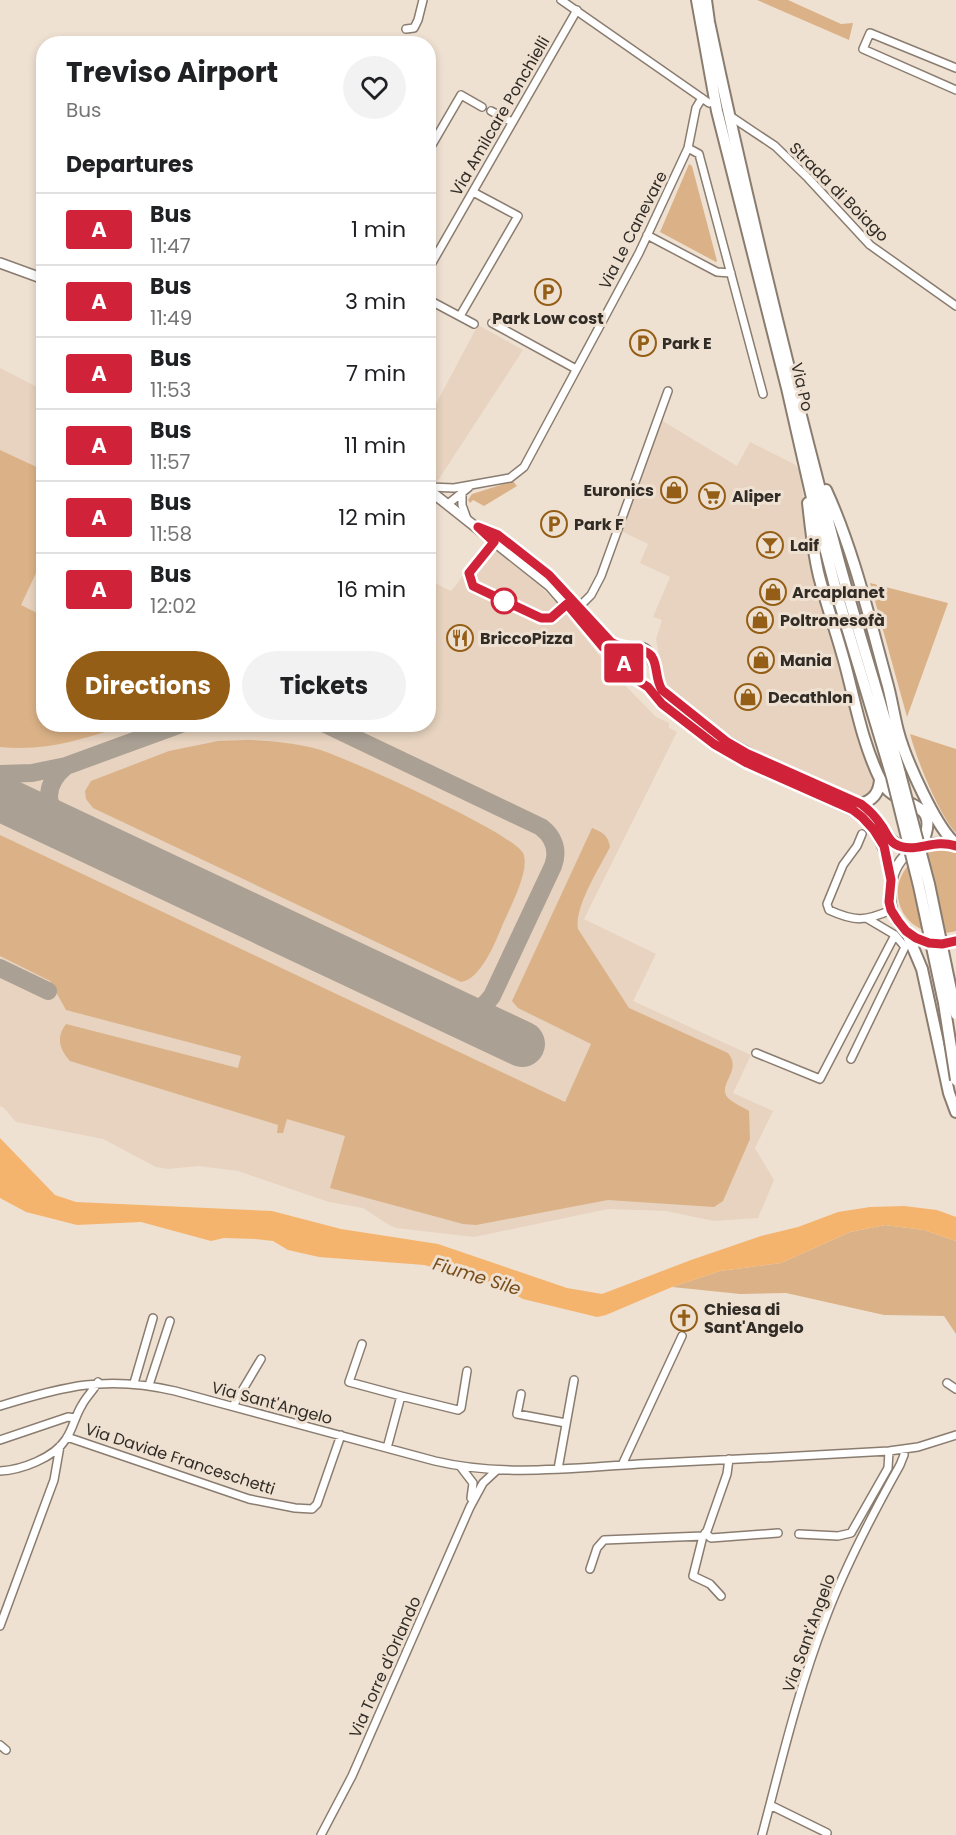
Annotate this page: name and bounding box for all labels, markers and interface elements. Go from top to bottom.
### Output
street label: Via Amilcare Ponchielli [445,32,555,200]
text: Treviso Airport [66,53,278,92]
button: heart [343,56,406,119]
text: Bus [66,96,102,124]
street label: Strada di Boiago [784,137,894,247]
text: Departures [66,149,194,180]
street label: Via Le Canevare [593,167,673,293]
text: Bus [150,199,192,230]
text: 1 min [351,214,406,245]
text: A [91,215,107,244]
text: 11:47 [150,232,191,260]
text: Bus [150,271,192,302]
parking icon: Park Low cost [533,277,563,307]
text: 3 min [345,286,406,317]
text: A [91,287,107,316]
text: 11:49 [150,304,192,332]
place label: Park Low cost [492,307,604,330]
parking icon: Park E [628,328,658,358]
place label: Park E [662,332,712,355]
text: Bus [150,343,192,374]
text: 7 min [346,358,406,389]
text: A [91,359,107,388]
street label: Via Po [785,360,819,414]
text: 11:53 [150,376,191,404]
text: Bus [150,415,192,446]
text: 11 min [344,430,406,461]
text: A [91,431,107,460]
text: 11:57 [150,448,191,476]
shop icon: Euronics [659,475,689,505]
place label: Euronics [583,479,654,502]
supermarket icon: Aliper [697,481,727,511]
place label: Aliper [732,485,781,508]
text: Bus [150,487,192,518]
text: 12 min [338,502,406,533]
text: A [91,503,107,532]
parking icon: Park F [539,509,569,539]
place label: Park F [574,513,624,536]
text: 11:58 [150,520,192,548]
bar icon: Laif [755,530,785,560]
place label: Laif [790,534,819,557]
text: Bus [150,559,192,590]
text: 16 min [337,574,406,605]
text: A [91,575,107,604]
shop icon: Arcaplanet [758,577,788,607]
place label: Arcaplanet [792,581,885,604]
unlabelled marker [491,588,517,614]
text: 12:02 [150,592,196,620]
shop icon: Poltronesofà [745,605,775,635]
place label: Poltronesofà [780,609,885,632]
restaurant icon: BriccoPizza [445,623,475,653]
place label: BriccoPizza [480,627,573,650]
line badge: A [604,644,644,682]
shop icon: Mania [746,645,776,675]
text: A [616,649,632,678]
place label: Mania [780,649,832,672]
button: Directions [66,651,230,720]
button: Tickets [242,651,406,720]
shop icon: Decathlon [733,682,763,712]
place label: Decathlon [768,686,853,709]
water label: Fiume Sile [430,1251,524,1301]
place label: Chiesa di Sant'Angelo [704,1298,804,1339]
church icon: Chiesa di Sant'Angelo [669,1303,699,1333]
street label: Via Sant'Angelo [209,1376,335,1430]
street label: Via Davide Franceschetti [82,1417,278,1501]
street label: Via Sant'Angelo [777,1571,841,1695]
street label: Via Torre d'Orlando [343,1593,427,1741]

